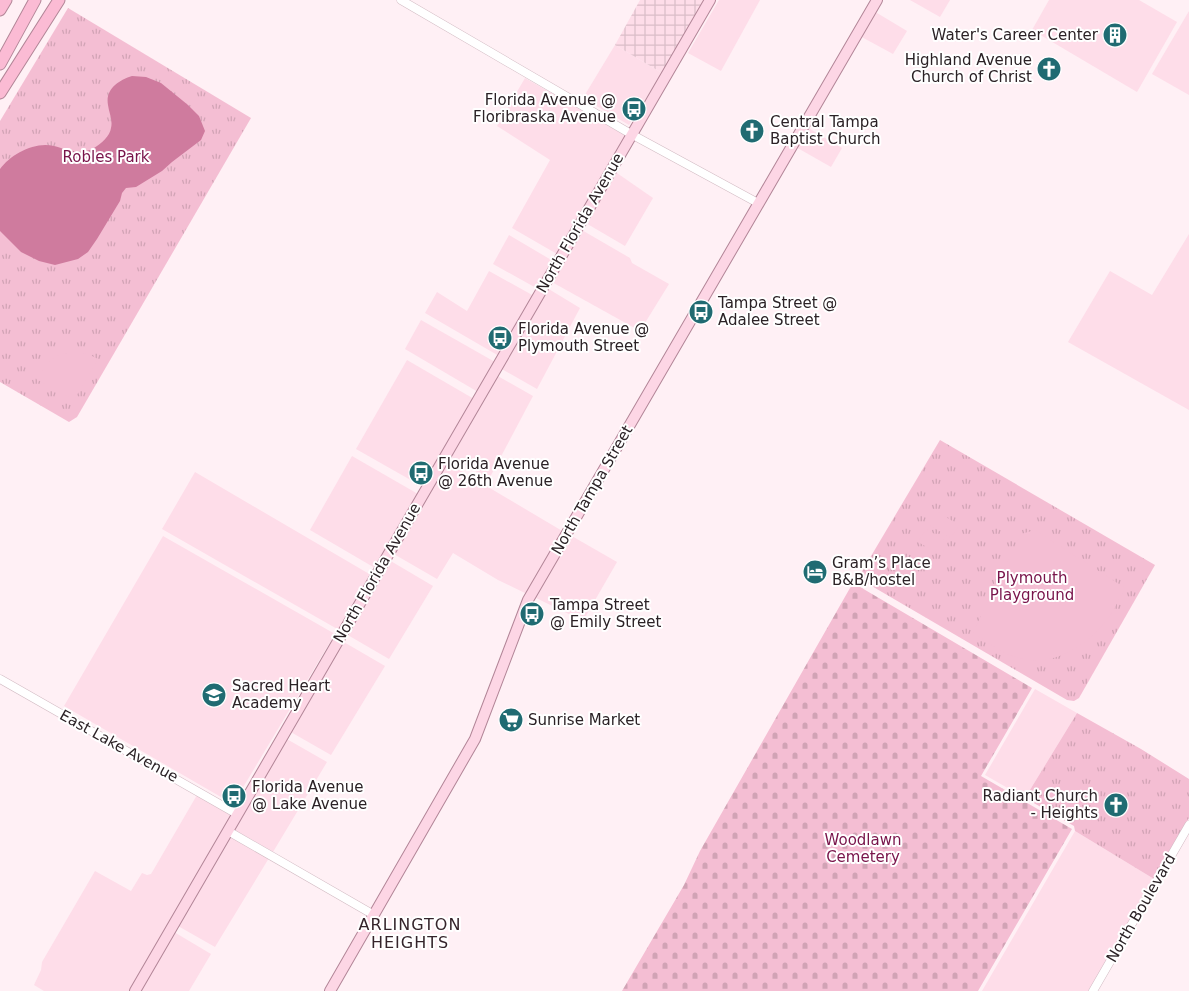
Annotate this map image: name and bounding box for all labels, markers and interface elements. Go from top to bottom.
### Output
building icon: Water's Career Center [1102,22,1128,48]
place label: Water's Career Center [932,26,1099,44]
place label: Highland Avenue Church of Christ [905,51,1032,86]
church icon: Highland Avenue Church of Christ [1036,56,1062,82]
place label: Florida Avenue @ Floribraska Avenue [473,91,616,126]
bus stop icon: Florida Avenue @ Floribraska Avenue [621,96,647,122]
place label: Central Tampa Baptist Church [770,113,881,148]
church icon: Central Tampa Baptist Church [739,118,765,144]
park label: Robles Park [63,148,150,166]
street label: North Florida Avenue [533,150,627,296]
place label: Tampa Street @ Adalee Street [717,294,837,329]
bus stop icon: Tampa Street @ Adalee Street [688,299,714,325]
place label: Florida Avenue @ Plymouth Street [518,320,649,355]
bus stop icon: Florida Avenue @ Plymouth Street [487,325,513,351]
street label: North Tampa Street [548,422,636,558]
place label: Florida Avenue @ 26th Avenue [438,455,553,490]
bus stop icon: Florida Avenue @ 26th Avenue [408,460,434,486]
street label: North Florida Avenue [330,500,424,646]
place label: Gram’s Place B&B/hostel [832,554,931,589]
hotel icon: Gram’s Place B&B/hostel [802,559,828,585]
park label: Plymouth Playground [990,569,1074,604]
place label: Tampa Street @ Emily Street [549,596,662,631]
bus stop icon: Tampa Street @ Emily Street [519,601,545,627]
place label: Sacred Heart Academy [232,677,330,712]
school or university icon: Sacred Heart Academy [201,682,227,708]
street label: East Lake Avenue [57,706,181,786]
supermarket icon: Sunrise Market [498,707,524,733]
place label: Sunrise Market [528,711,640,729]
place label: Florida Avenue @ Lake Avenue [252,778,367,813]
bus stop icon: Florida Avenue @ Lake Avenue [221,783,247,809]
place label: Radiant Church - Heights [983,787,1098,822]
church icon: Radiant Church - Heights [1103,792,1129,818]
park label: Woodlawn Cemetery [825,831,901,866]
street label: North Boulevard [1103,850,1179,966]
district label: ARLINGTON HEIGHTS [359,915,461,952]

